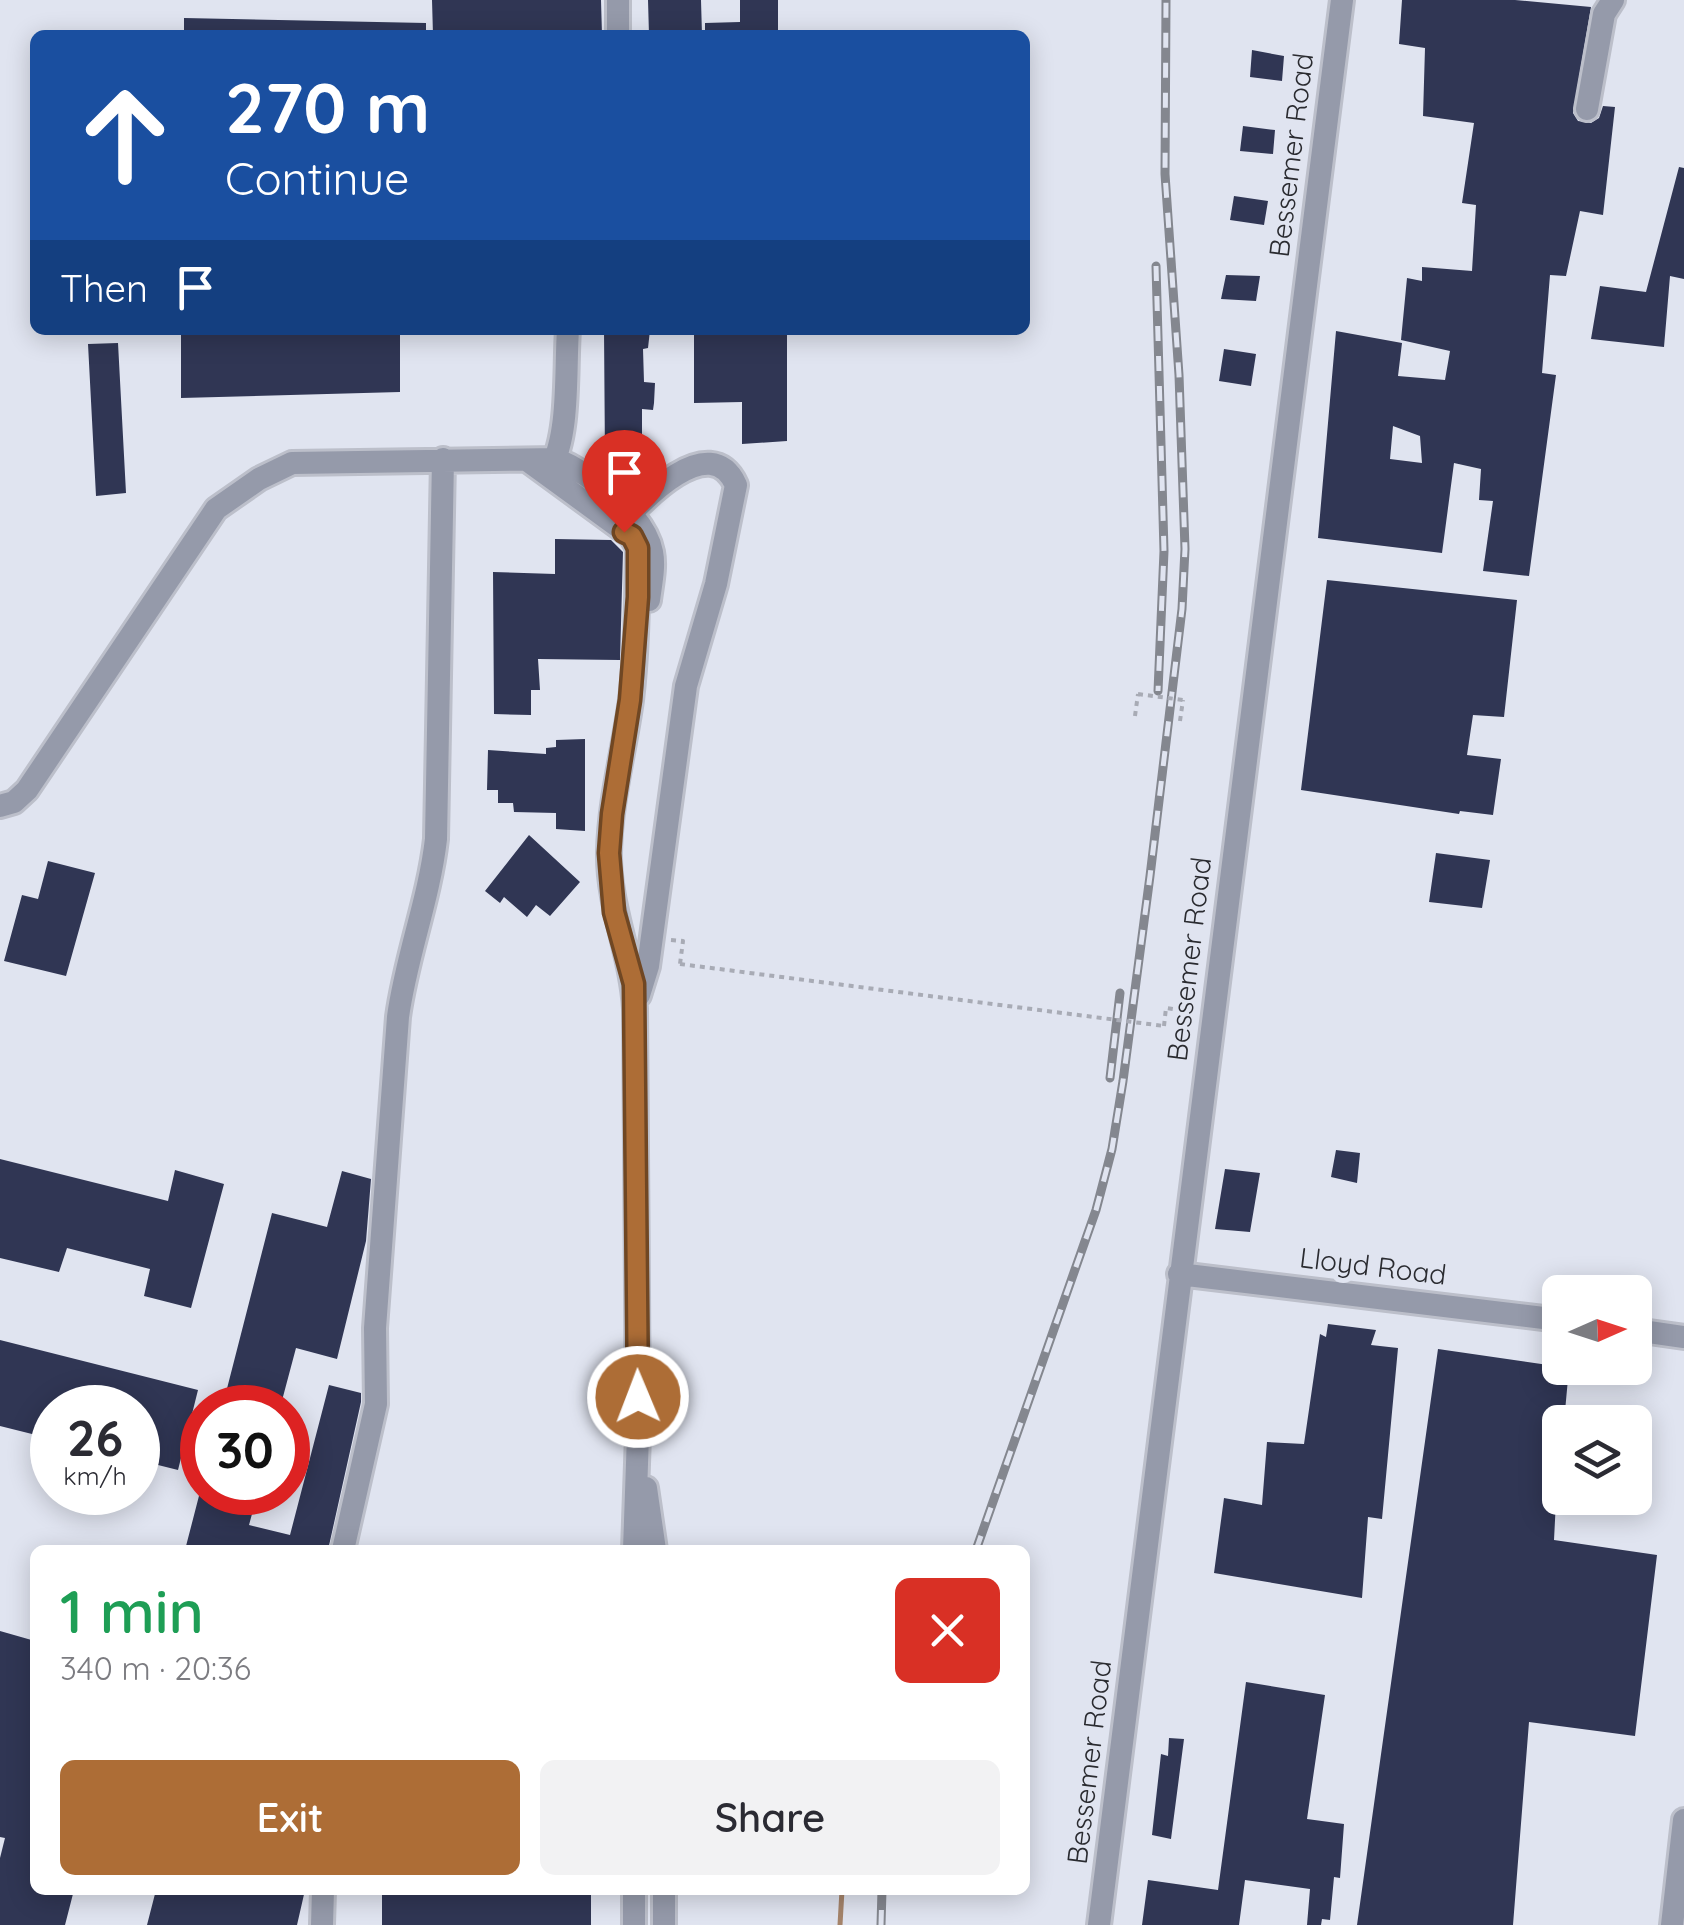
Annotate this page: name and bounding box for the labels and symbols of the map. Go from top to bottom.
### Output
street label: Bessemer Road [1261,51,1320,259]
pin [582,430,667,533]
street label: Bessemer Road [1159,855,1218,1063]
street label: Lloyd Road [1298,1239,1449,1292]
north arrow [1542,1275,1652,1385]
position arrow [586,1345,690,1449]
speed limit sign: 30 [180,1385,310,1515]
street label: Bessemer Road [1059,1658,1118,1866]

